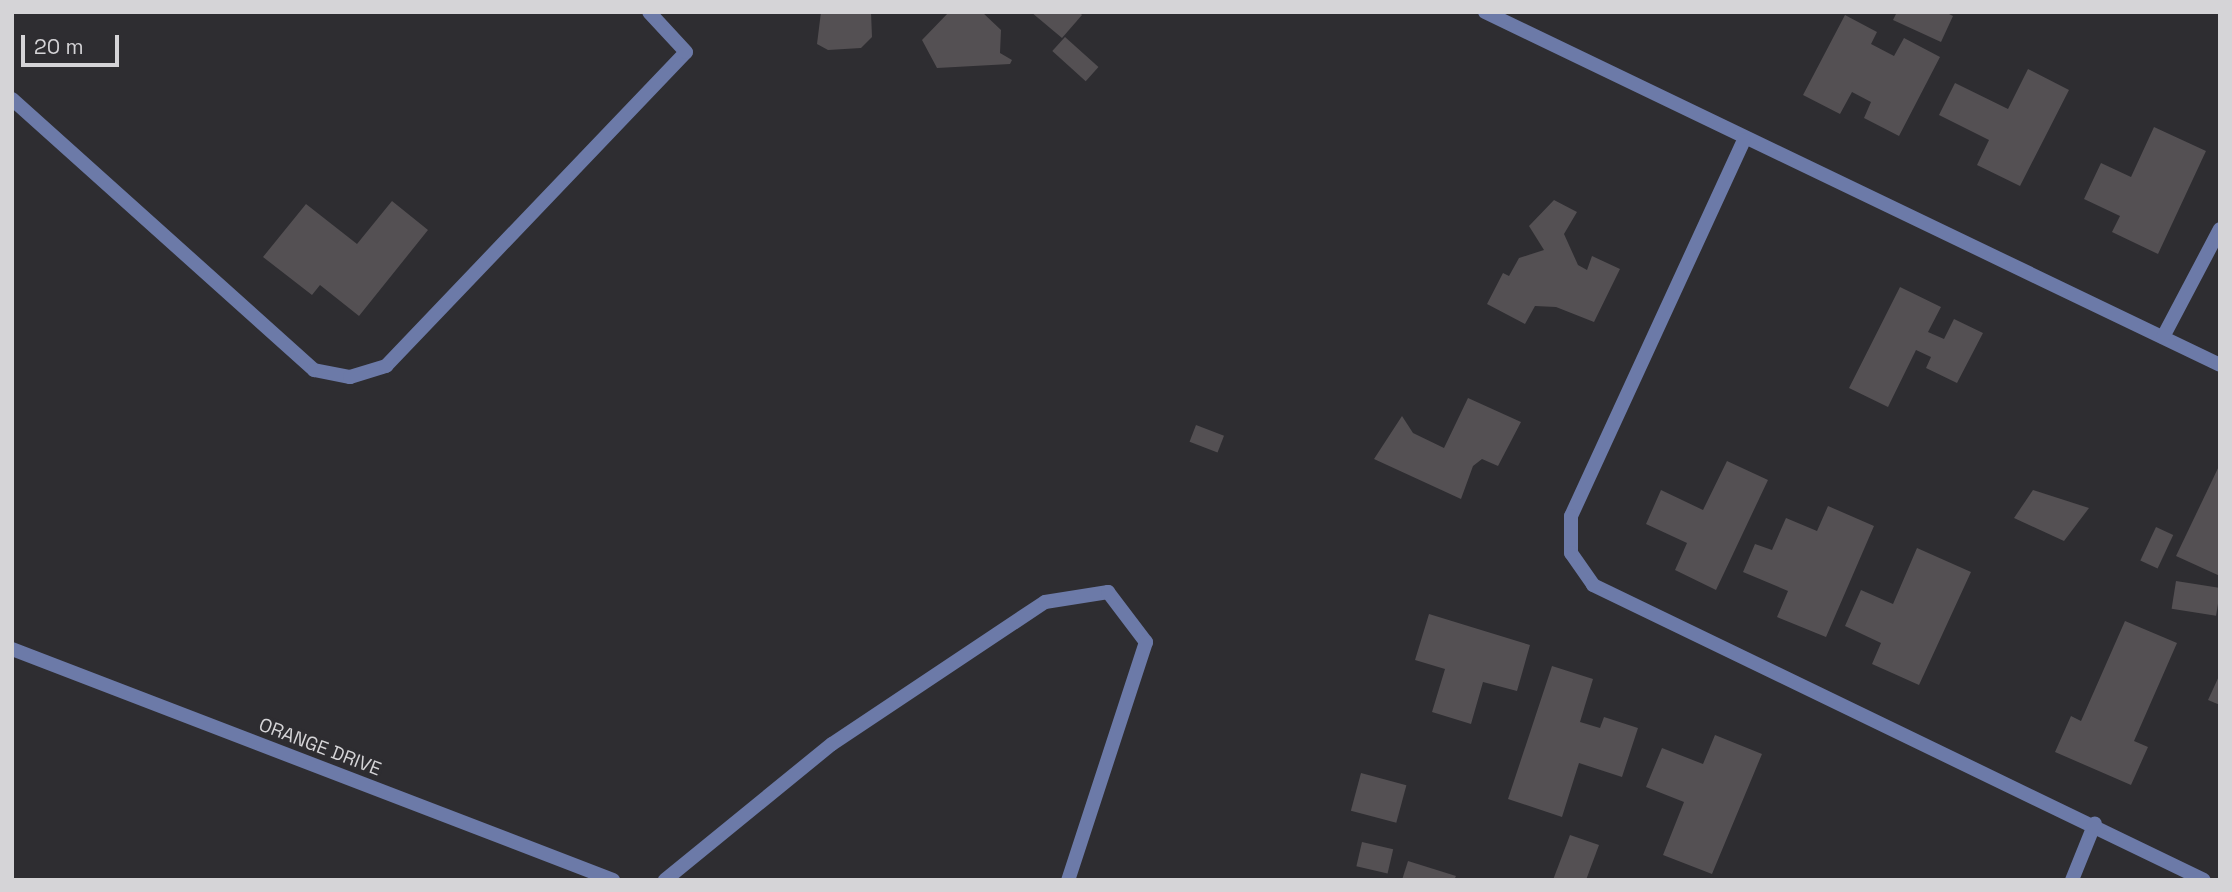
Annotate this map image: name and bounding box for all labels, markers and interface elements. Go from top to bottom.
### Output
scale bar [24,21,122,65]
text: 20 m [34,33,84,60]
street label: ORANGE DRIVE [256,713,384,781]

